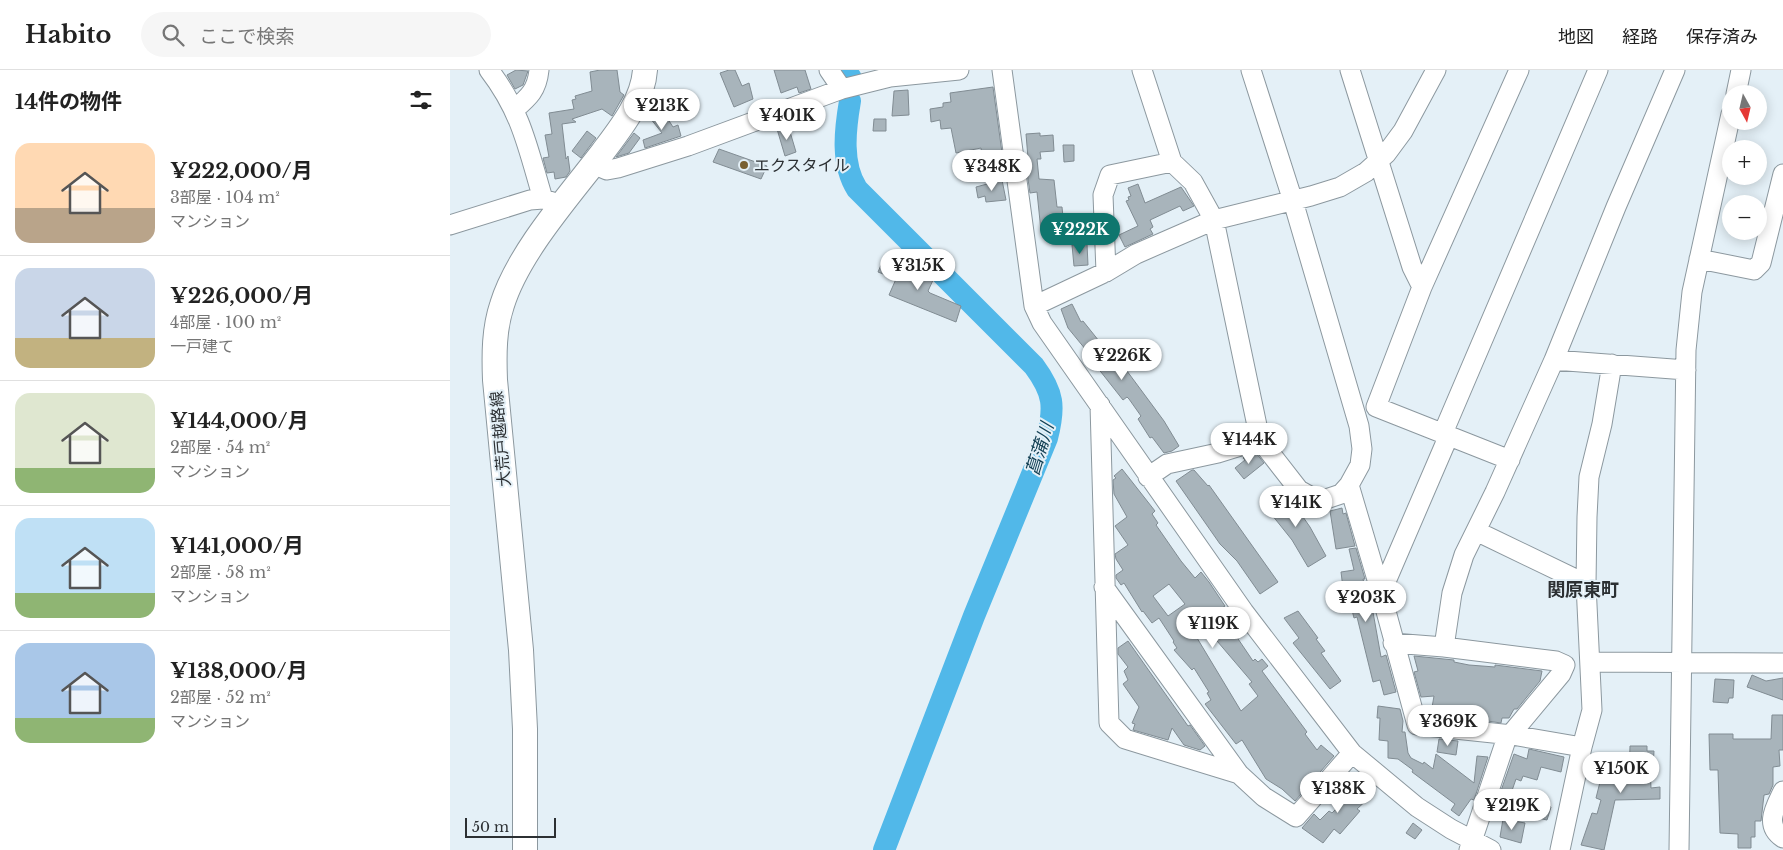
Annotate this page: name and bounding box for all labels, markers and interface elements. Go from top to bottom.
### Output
search box [141,12,491,57]
text: Habito [25,20,111,49]
icon: search [159,21,187,49]
text: ここで検索 [199,25,294,48]
text: 地図 [1558,26,1594,48]
text: 経路 [1622,26,1658,48]
text: 保存済み [1686,26,1758,48]
north arrow [1722,85,1768,130]
map controls [1722,85,1767,240]
icon: filters [407,86,435,114]
pin: ¥213K [627,88,697,131]
text: 14件の物件 [15,89,122,115]
text: ¥213K [635,95,689,115]
pin: ¥401K [752,98,822,141]
text: ¥401K [759,105,815,125]
button: + [1722,140,1767,185]
pin: ¥348K [957,150,1027,192]
place label: エクスタイル [754,155,850,175]
text: ¥348K [963,156,1021,176]
text: ¥222,000/月 [170,158,313,184]
marker: エクスタイル [738,159,750,171]
icon: home [55,163,115,223]
text: 3部屋 · 104 m² [170,187,280,207]
button: − [1722,195,1767,240]
text: マンション [170,211,250,231]
pin: ¥222K [1045,212,1115,255]
text: ¥222K [1051,219,1109,239]
pin: ¥315K [883,248,953,291]
text: ¥315K [891,255,945,275]
text: ¥226,000/月 [170,283,313,309]
icon: home [55,288,115,348]
text: 4部屋 · 100 m² [170,312,281,332]
text: 一戸建て [170,336,234,356]
pin: ¥226K [1087,338,1157,381]
text: ¥226K [1093,345,1151,365]
street label: 大荒戸越路線 [486,390,514,488]
text: ¥144,000/月 [170,408,309,434]
icon: home [55,413,115,473]
water label: 菖蒲川 [1022,418,1059,478]
pin: ¥144K [1214,422,1284,465]
text: ¥144K [1222,429,1277,449]
text: 2部屋 · 54 m² [170,437,270,457]
text: マンション [170,461,250,481]
pin: ¥141K [1261,486,1331,528]
text: ¥141K [1270,492,1322,512]
text: ¥141,000/月 [170,533,304,559]
icon: home [55,538,115,598]
text: 2部屋 · 58 m² [170,562,271,582]
district label: 関原東町 [1547,579,1619,601]
pin: ¥203K [1331,580,1401,623]
text: マンション [170,586,250,606]
text: ¥203K [1336,587,1396,607]
pin: ¥119K [1178,606,1248,649]
text: ¥119K [1187,613,1239,633]
text: ¥138,000/月 [170,658,307,684]
icon: home [55,663,115,723]
text: 2部屋 · 52 m² [170,687,271,707]
pin: ¥369K [1413,704,1483,747]
text: マンション [170,711,250,731]
text: ¥369K [1419,711,1477,731]
pin: ¥150K [1586,752,1656,794]
text: ¥150K [1593,758,1649,778]
pin: ¥138K [1303,772,1373,814]
text: ¥138K [1311,778,1365,798]
pin: ¥219K [1477,788,1547,831]
text: ¥219K [1485,795,1539,815]
scale bar [465,815,556,838]
text: 50 m [472,818,509,836]

